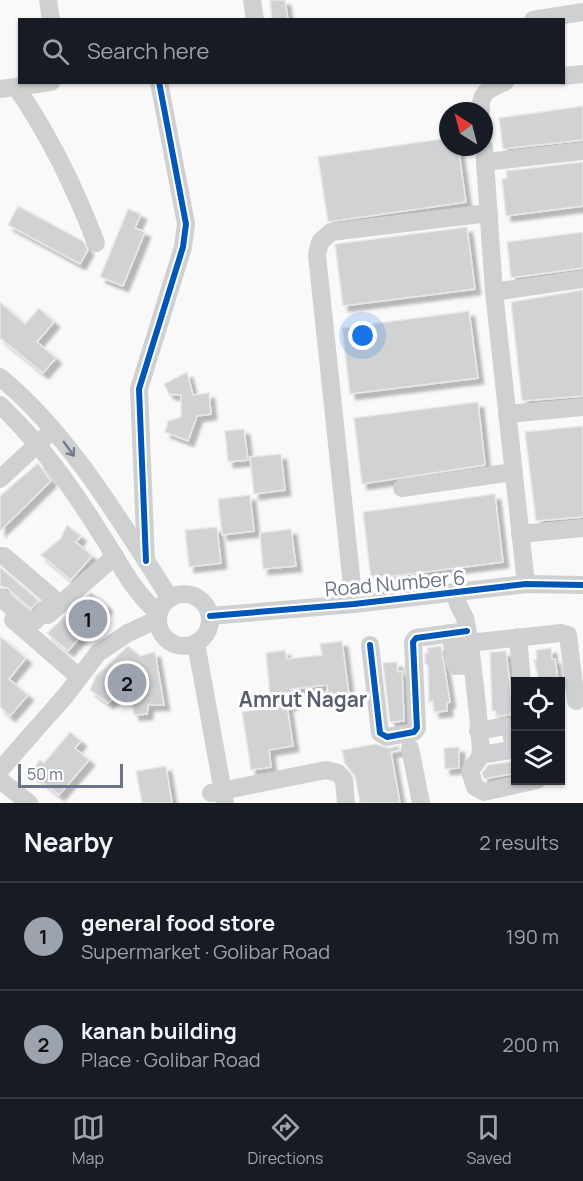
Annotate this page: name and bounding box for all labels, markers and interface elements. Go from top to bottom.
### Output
search box [18,18,565,84]
icon: search [39,35,72,68]
text: Search here [87,36,209,66]
north arrow [439,102,493,156]
your location [348,321,377,350]
one-way arrow [63,441,75,457]
street label: Road Number 6 [324,563,466,603]
pin: 1 [68,596,107,642]
pin: 2 [108,660,146,706]
map controls [511,677,565,785]
button: locate [511,677,565,731]
district label: Amrut Nagar [239,685,367,713]
button: layers [511,731,565,785]
scale bar [18,761,123,788]
text: 50 m [27,763,63,785]
text: Nearby [24,824,113,860]
text: 2 results [479,829,559,856]
text: general food store [81,908,275,938]
text: 1 [39,923,48,950]
text: 190 m [506,923,559,950]
text: Supermarket · Golibar Road [81,938,330,965]
text: kanan building [81,1016,237,1046]
text: 2 [38,1031,49,1058]
text: 200 m [502,1031,559,1058]
text: Place · Golibar Road [81,1046,261,1073]
tab: Map [72,1111,105,1169]
tab: Directions [248,1111,323,1169]
tab: Saved [466,1111,511,1169]

